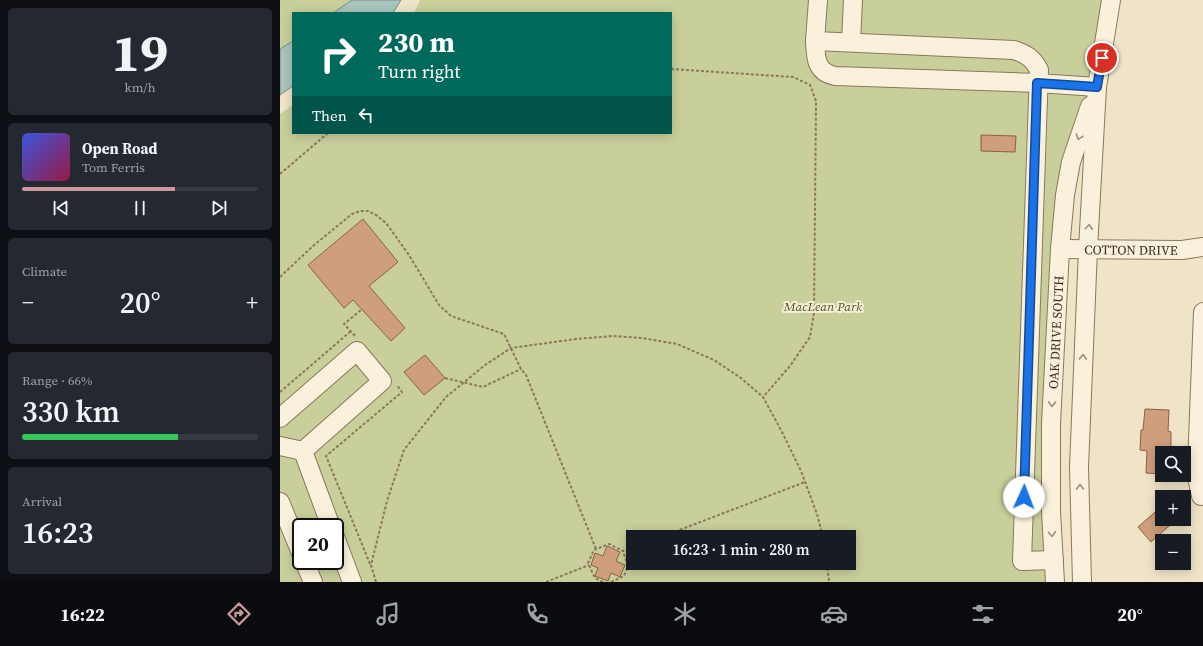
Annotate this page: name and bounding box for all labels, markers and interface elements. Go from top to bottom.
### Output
text: 19 [112,17,168,88]
text: 230 m [378,23,455,61]
icon: right [312,28,364,80]
pin [1085,41,1119,75]
icon: arrive [1091,47,1113,69]
text: Turn right [378,59,460,84]
text: km/h [125,79,155,96]
icon: left [355,104,377,126]
text: Then [312,105,347,126]
one-way arrow [1076,133,1084,140]
text: Open Road [82,138,157,159]
text: Tom Ferris [82,159,145,176]
icon: previous [50,197,72,219]
icon: pause [129,197,151,219]
icon: next [208,197,230,219]
one-way arrow [1085,224,1094,230]
street label: COTTON DRIVE [1084,241,1178,259]
text: Climate [22,263,67,280]
street label: OAK DRIVE SOUTH [1045,275,1068,389]
text: 20° [119,282,161,323]
text: − [22,287,34,317]
text: + [246,287,258,317]
park label: MacLean Park [783,298,863,315]
one-way arrow [1079,354,1088,360]
text: Range · 66% [22,372,93,389]
text: 330 km [22,391,120,432]
one-way arrow [1048,401,1056,407]
map controls [1155,446,1191,570]
button: search [1155,446,1191,482]
position arrow [1003,476,1045,518]
one-way arrow [1076,484,1084,490]
button: + [1155,490,1191,526]
text: Arrival [22,493,62,510]
text: 16:23 [22,512,93,553]
speed limit sign: 20 [292,518,344,570]
one-way arrow [1048,531,1057,537]
button: − [1155,534,1191,570]
text: 16:23 · 1 min · 280 m [673,539,809,560]
icon: directions [225,600,253,628]
icon: music [374,600,402,628]
icon: phone [523,600,551,628]
icon: climate [671,600,699,628]
icon: car [820,600,848,628]
icon: filters [969,600,997,628]
text: 16:22 [60,602,105,627]
text: 20° [1117,602,1143,627]

